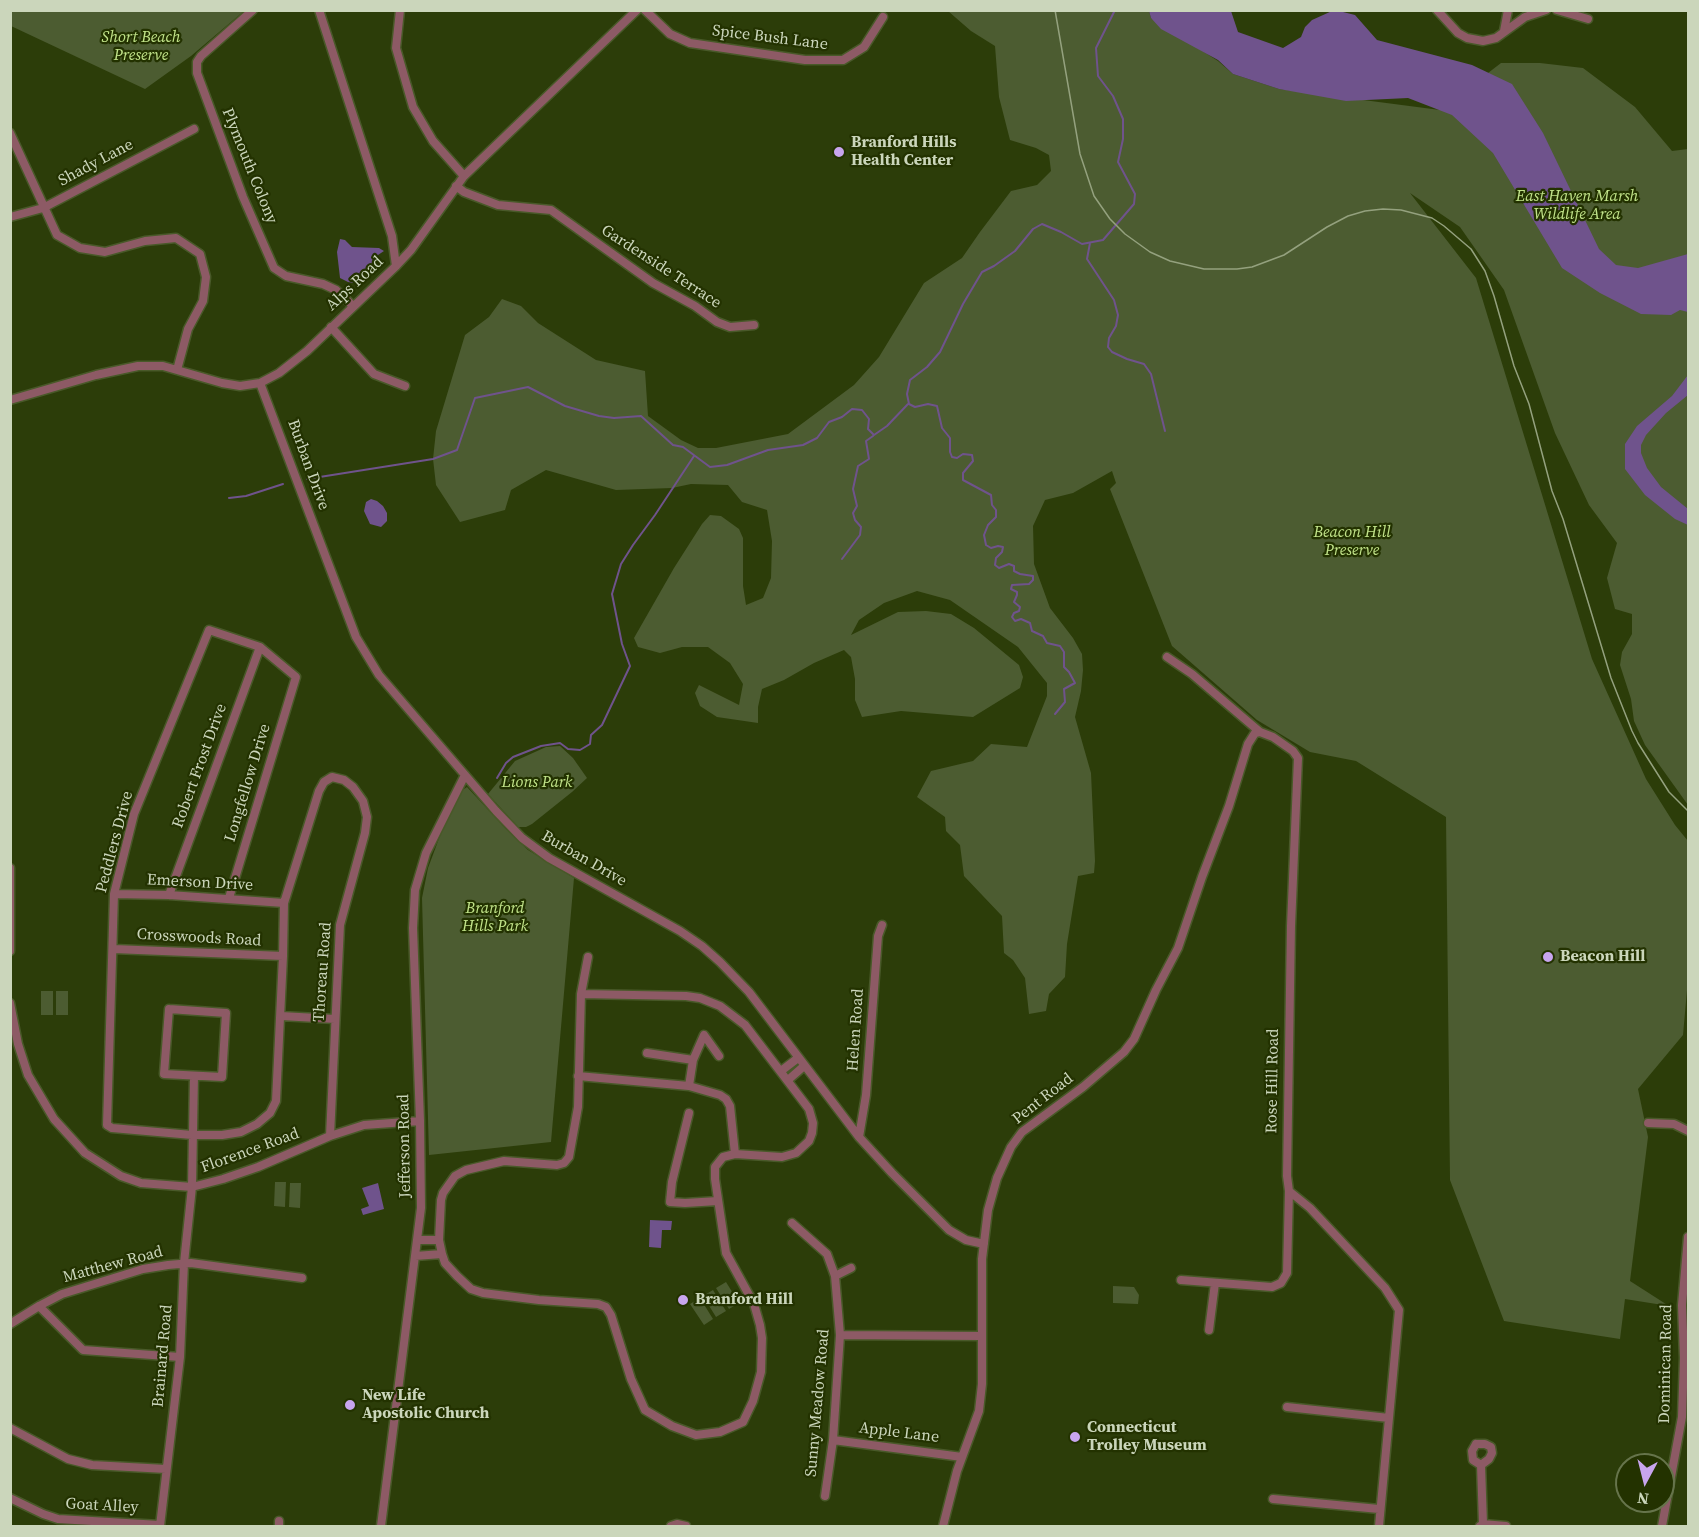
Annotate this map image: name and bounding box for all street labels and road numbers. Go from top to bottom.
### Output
street label: Spice Bush Lane [711,21,829,55]
street label: Plymouth Colony [217,105,281,227]
street label: Shady Lane [55,135,137,191]
street label: Gardenside Terrace [597,221,725,313]
street label: Alps Road [322,253,388,315]
street label: Burban Drive [283,417,333,513]
street label: Robert Frost Drive [169,701,231,831]
street label: Longfellow Drive [221,722,275,844]
street label: Peddlers Drive [92,789,138,895]
street label: Burban Drive [538,827,630,891]
street label: Emerson Drive [146,871,254,895]
street label: Thoreau Road [310,921,336,1023]
street label: Crosswoods Road [136,925,262,951]
street label: Helen Road [844,988,868,1072]
street label: Rose Hill Road [1262,1028,1284,1134]
street label: Pent Road [1009,1069,1077,1129]
street label: Jefferson Road [394,1094,416,1198]
street label: Florence Road [198,1124,302,1178]
street label: Matthew Road [61,1242,165,1288]
street label: Brainard Road [149,1304,177,1408]
street label: Dominican Road [1655,1304,1677,1424]
street label: Sunny Meadow Road [802,1328,834,1478]
street label: Apple Lane [858,1419,940,1447]
street label: Goat Alley [65,1494,139,1518]

